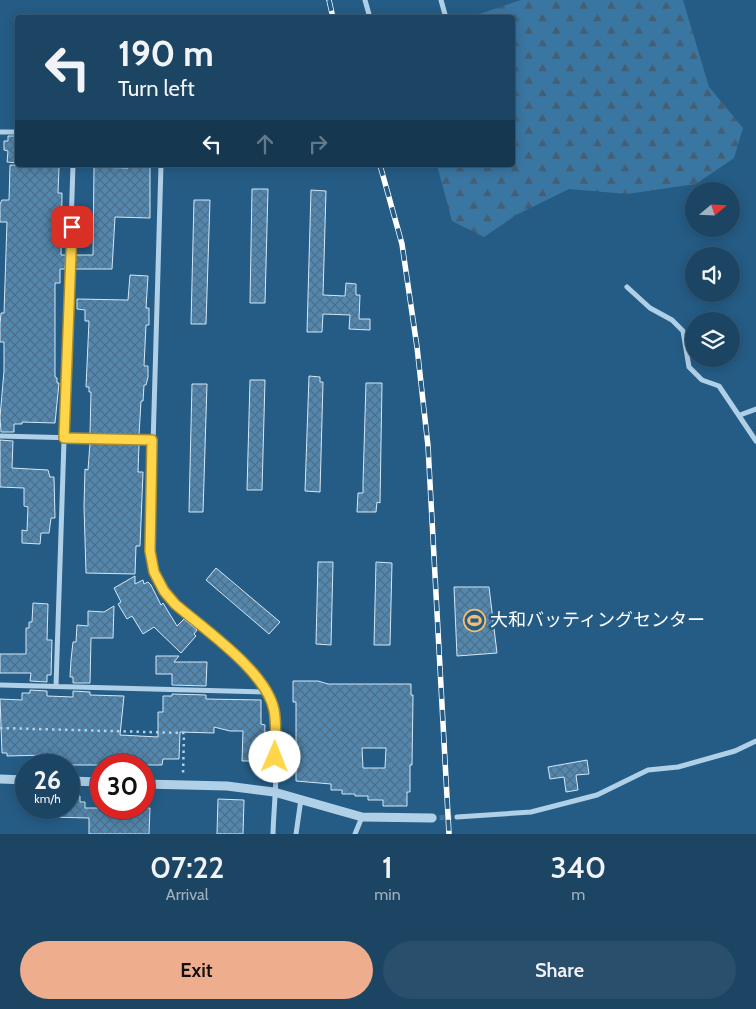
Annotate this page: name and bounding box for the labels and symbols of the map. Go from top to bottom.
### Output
north arrow [685,182,740,238]
pin [51,206,93,248]
sports icon: 大和バッティングセンター [462,608,486,632]
place label: 大和バッティングセンター [490,609,705,631]
position arrow [248,730,300,782]
speed limit sign: 30 [90,754,155,819]

